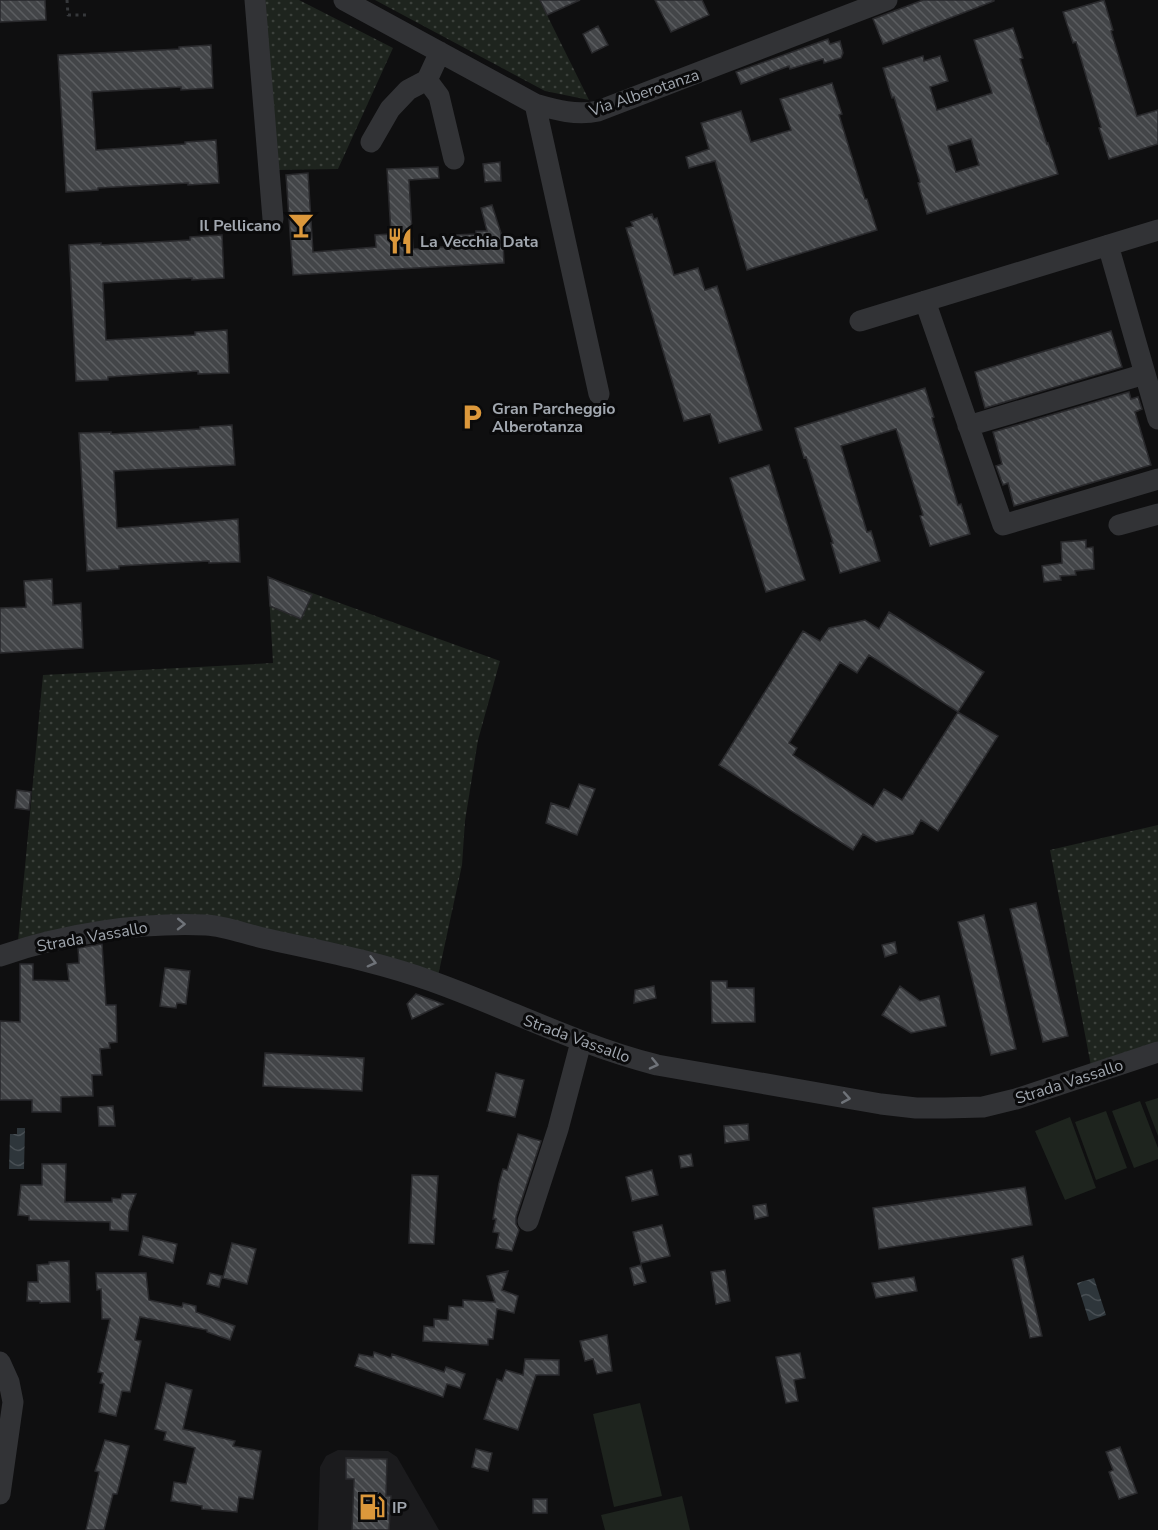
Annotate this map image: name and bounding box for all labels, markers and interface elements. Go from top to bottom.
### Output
street label: Via Alberotanza [585,64,702,122]
bar icon: Il Pellicano [286,210,316,240]
place label: Il Pellicano [199,215,281,237]
restaurant icon: La Vecchia Data [385,226,415,256]
place label: La Vecchia Data [420,231,538,253]
place label: Gran Parcheggio Alberotanza [492,398,616,438]
parking icon: Gran Parcheggio Alberotanza [457,402,487,432]
street label: Strada Vassallo [35,916,149,958]
one-way arrow [177,918,186,931]
one-way arrow [366,955,377,967]
street label: Strada Vassallo [520,1009,633,1068]
street label: Strada Vassallo [1013,1054,1126,1110]
one-way arrow [648,1056,658,1069]
one-way arrow [841,1091,850,1103]
fuel station icon: IP [357,1492,387,1522]
place label: IP [392,1497,407,1519]

